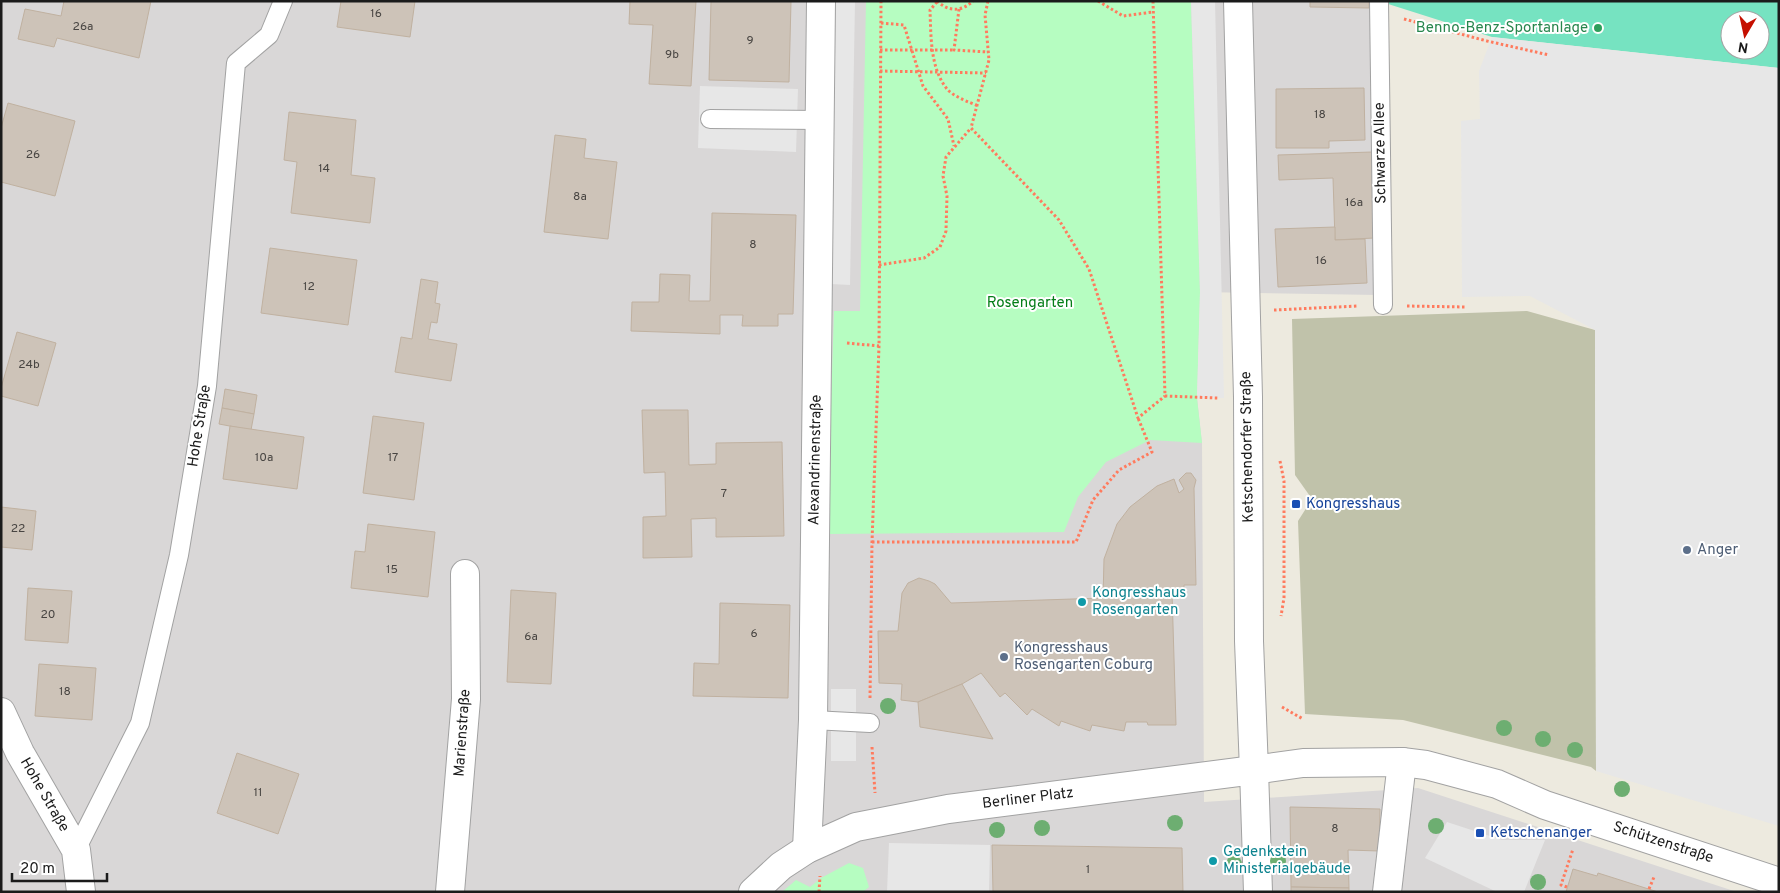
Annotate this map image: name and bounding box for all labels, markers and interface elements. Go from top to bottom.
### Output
house number: 16 [370,6,382,22]
north arrow [1720,10,1770,60]
house number: 26a [73,19,93,35]
place label: Benno-Benz-Sportanlage [1416,19,1588,38]
marker: Benno-Benz-Sportanlage [1592,22,1604,34]
house number: 9 [746,33,754,49]
text: N [1737,37,1750,56]
house number: 9b [665,47,679,63]
street label: Schwarze Allee [1371,102,1391,204]
house number: 18 [1314,107,1326,123]
house number: 26 [26,147,40,163]
house number: 14 [318,161,330,177]
house number: 8a [573,189,587,205]
house number: 16a [1345,195,1363,211]
house number: 8 [749,237,757,253]
house number: 16 [1315,253,1327,269]
house number: 12 [303,279,315,295]
park label: Rosengarten [987,294,1073,313]
house number: 24b [18,357,40,373]
street label: Ketschendorfer Straße [1237,371,1259,523]
street label: Hohe Straße [184,384,216,468]
street label: Alexandrinenstraße [805,394,827,526]
house number: 10a [255,450,273,466]
house number: 17 [388,450,398,466]
house number: 7 [721,486,727,502]
place label: Kongresshaus [1306,495,1400,514]
marker: Kongresshaus [1290,498,1302,510]
house number: 22 [11,521,25,537]
place label: Anger [1697,541,1738,560]
marker: Anger [1681,544,1693,556]
house number: 15 [386,562,398,578]
place label: Kongresshaus Rosengarten [1092,584,1186,620]
marker: Kongresshaus Rosengarten [1076,596,1088,608]
house number: 20 [40,607,56,623]
house number: 6 [750,626,758,642]
house number: 6a [524,629,538,645]
place label: Kongresshaus Rosengarten Coburg [1014,639,1153,675]
marker: Kongresshaus Rosengarten Coburg [998,651,1010,663]
house number: 18 [59,684,71,700]
street label: Marienstraße [450,689,476,777]
street label: Hohe Straße [15,754,73,836]
street label: Berliner Platz [981,784,1075,814]
house number: 11 [254,785,262,801]
street label: Schützenstraße [1610,818,1716,868]
house number: 8 [1331,821,1339,837]
place label: Ketschenanger [1490,824,1592,843]
marker: Ketschenanger [1474,827,1486,839]
place label: Gedenkstein Ministerialgebäude [1223,843,1351,879]
scale bar [12,850,108,882]
marker: Gedenkstein Ministerialgebäude [1207,855,1219,867]
text: 20 m [20,860,55,879]
house number: 1 [1086,862,1090,878]

